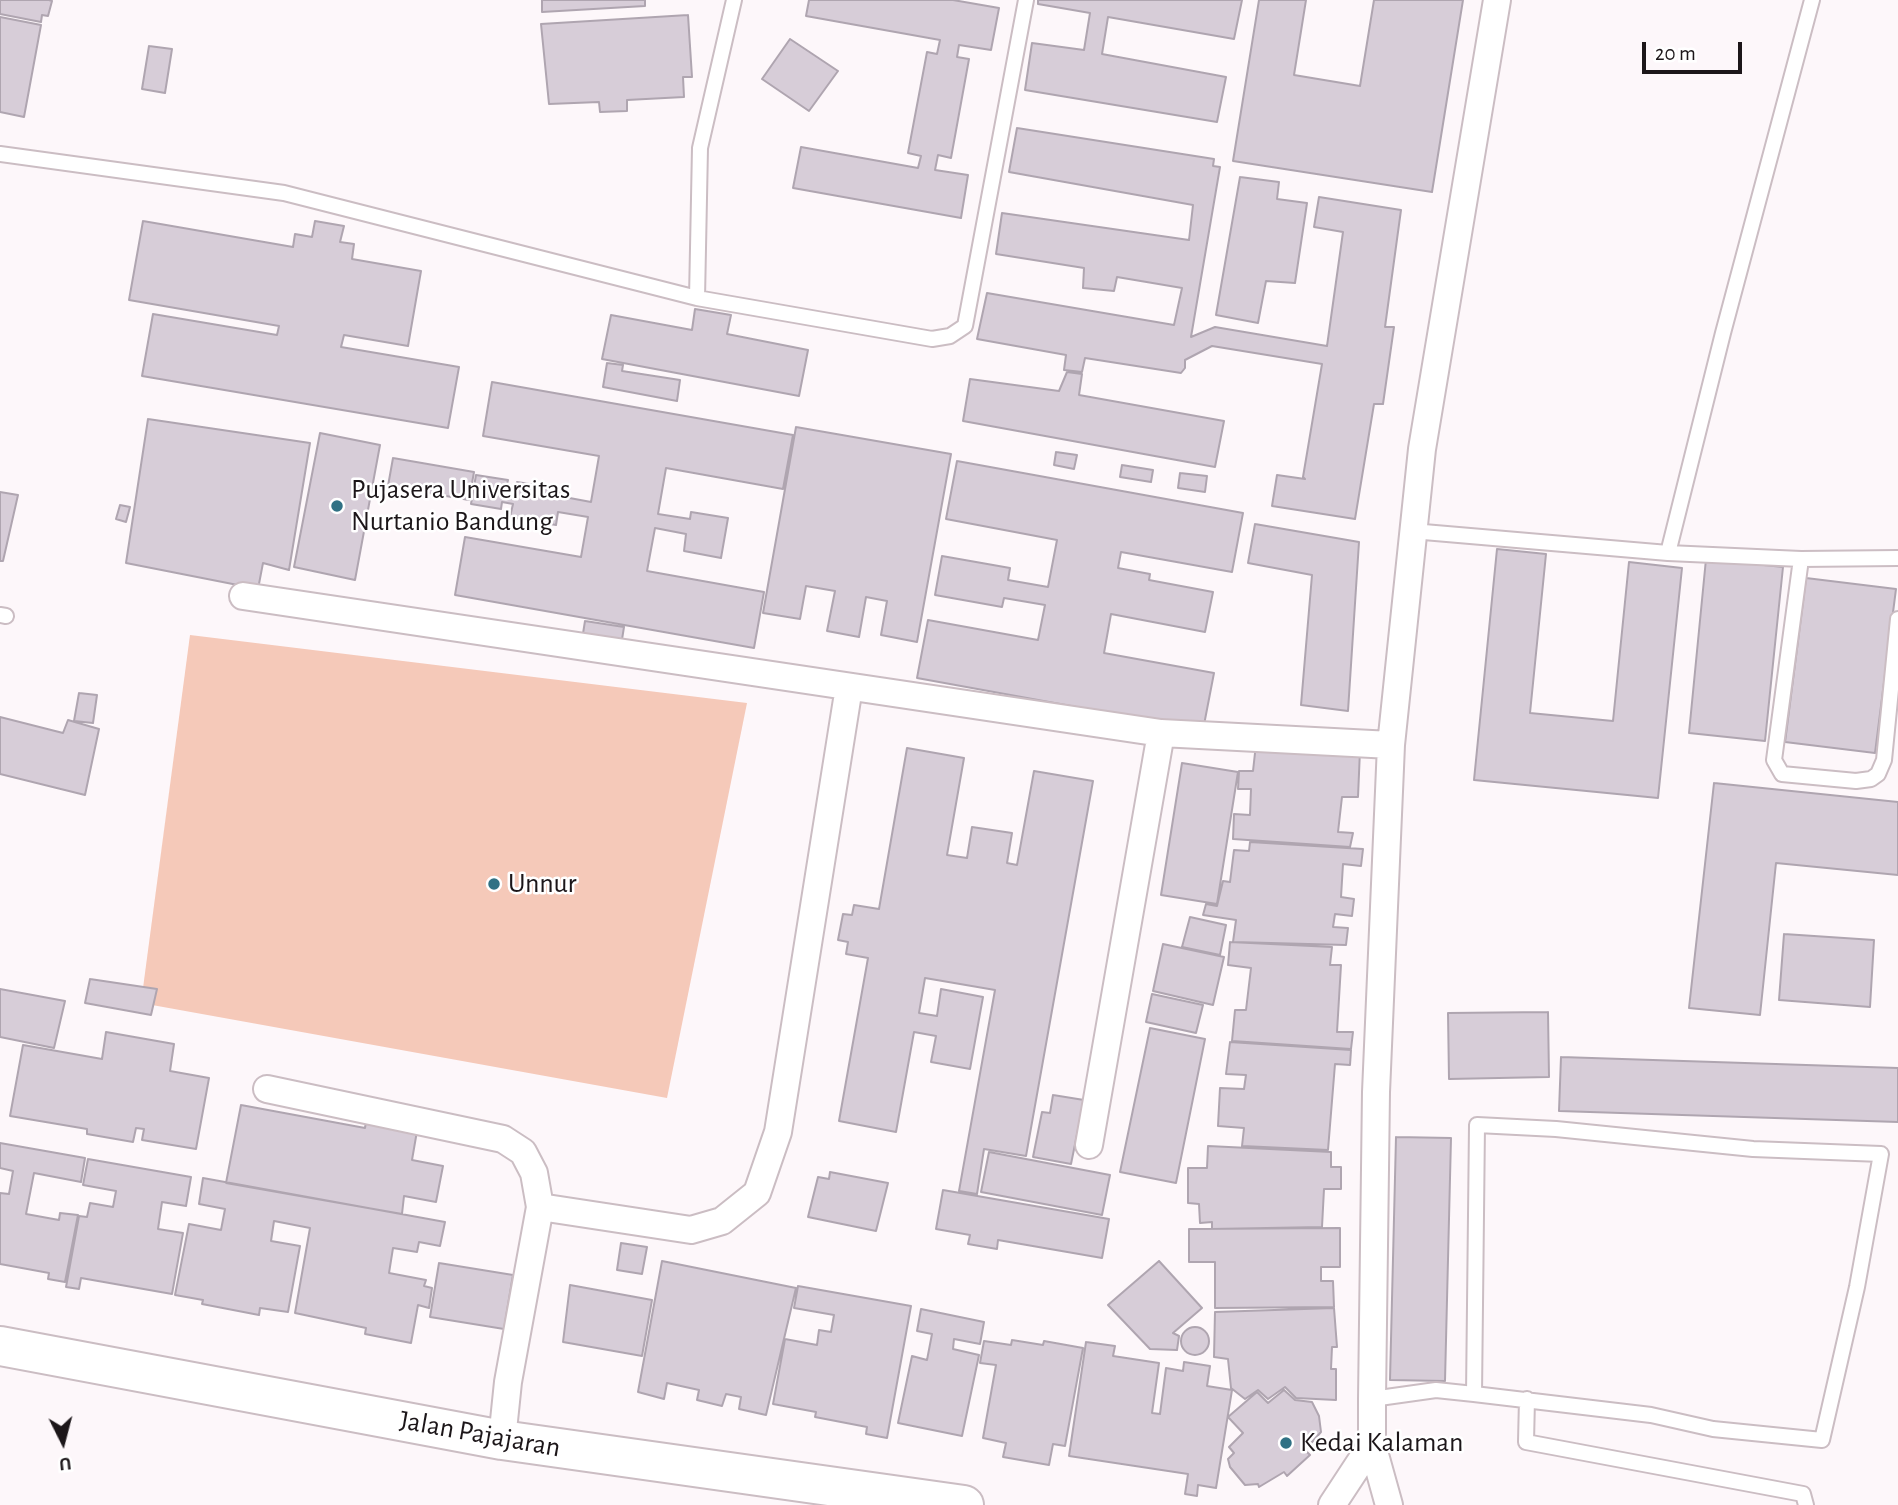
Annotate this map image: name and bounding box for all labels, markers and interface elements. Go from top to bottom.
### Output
scale bar [1646,28,1746,72]
text: 20 m [1655,43,1696,64]
place label: Pujasera Universitas Nurtanio Bandung [351,473,570,539]
marker: Pujasera Universitas Nurtanio Bandung [329,498,345,514]
place label: Unnur [508,867,577,901]
marker: Unnur [486,876,502,892]
street label: Jalan Pajajaran [397,1403,563,1465]
north arrow [28,1407,98,1477]
place label: Kedai Kalaman [1300,1426,1463,1460]
marker: Kedai Kalaman [1278,1435,1294,1451]
text: U [58,1453,72,1473]

